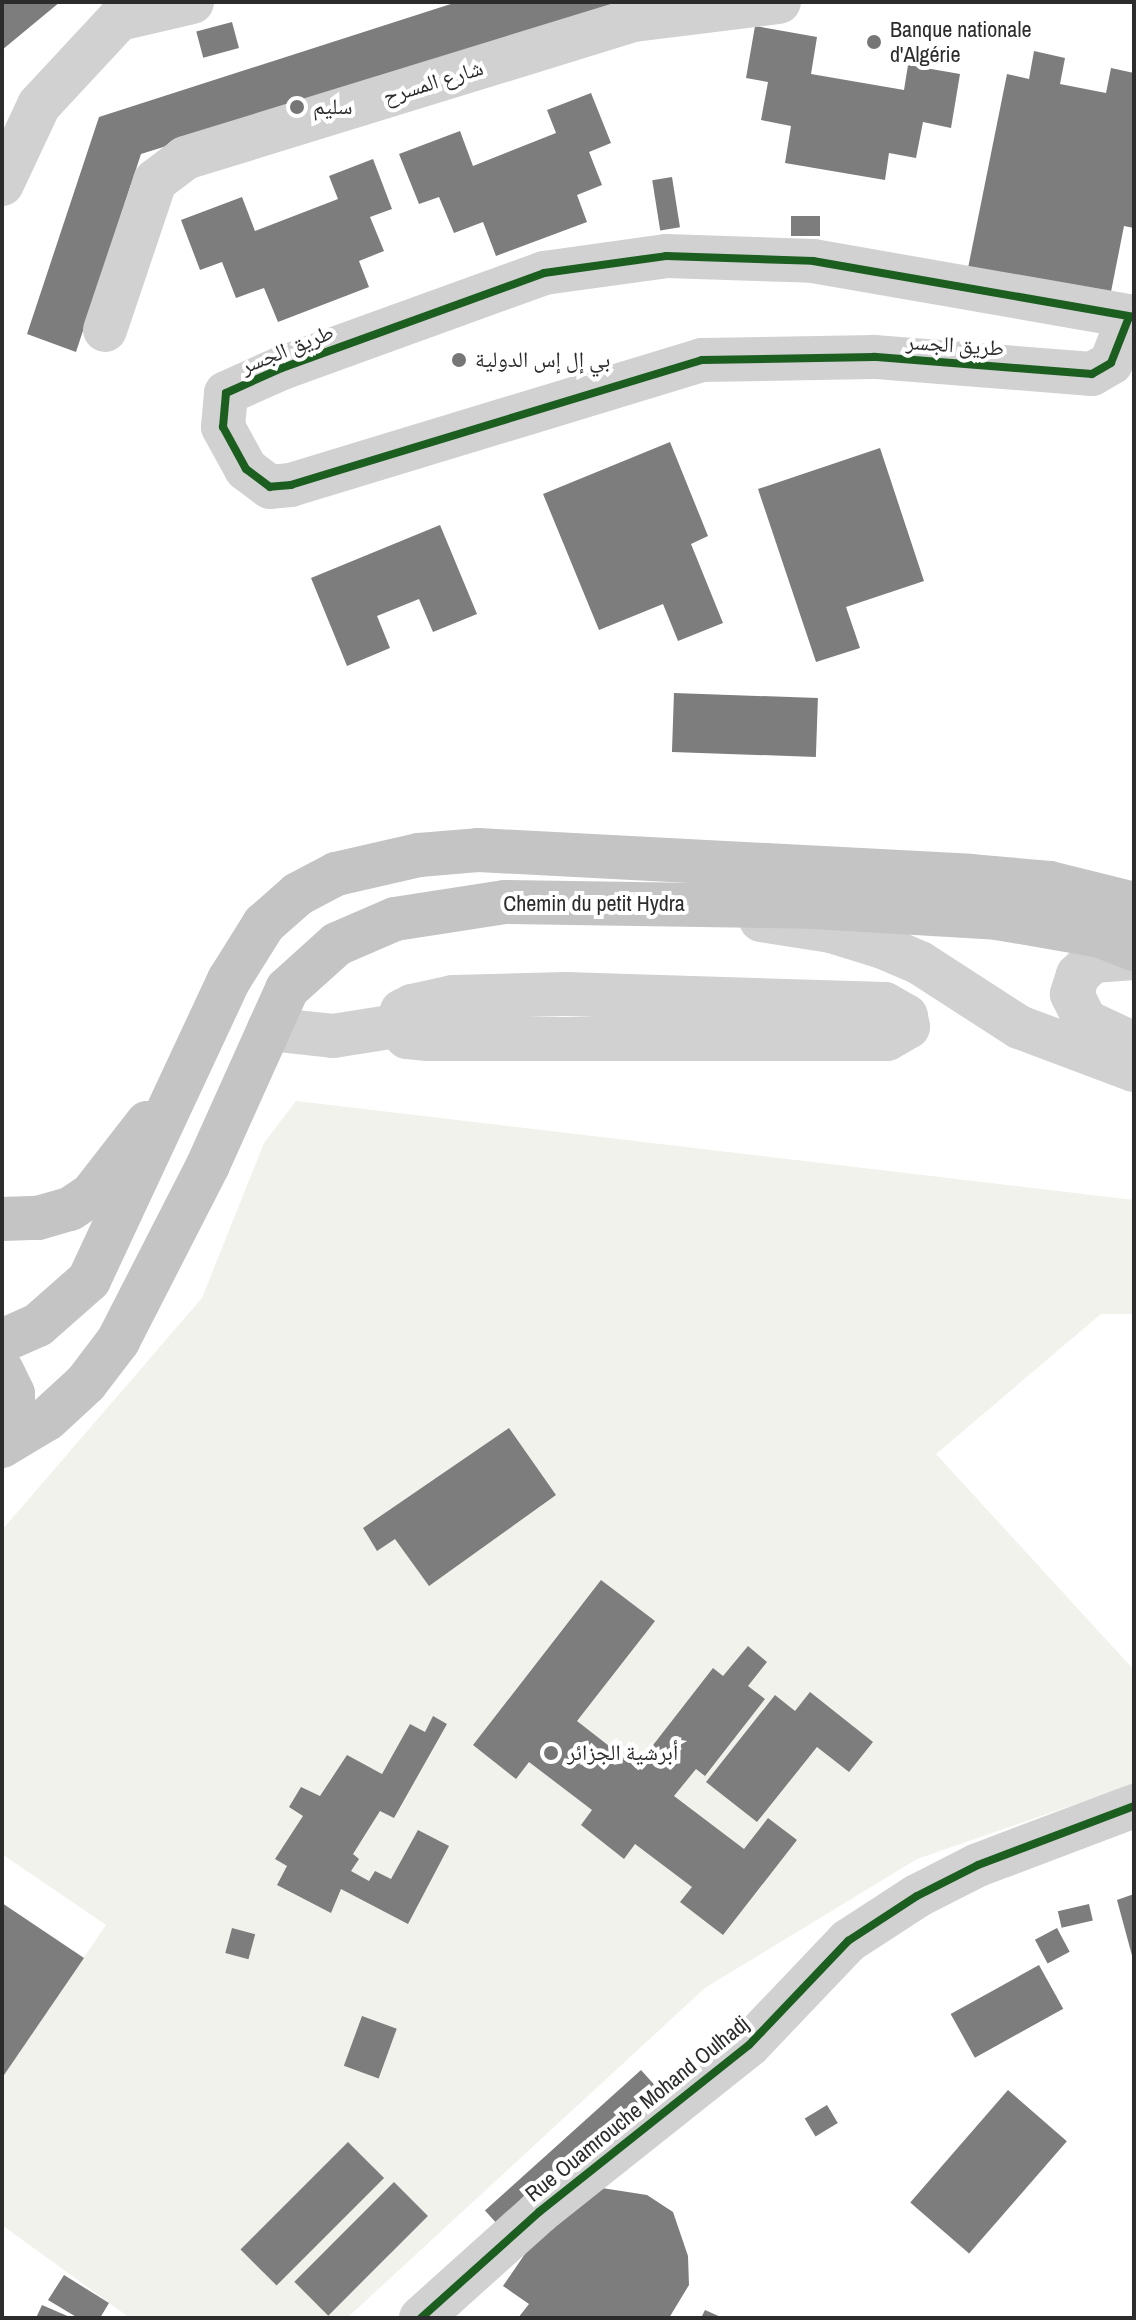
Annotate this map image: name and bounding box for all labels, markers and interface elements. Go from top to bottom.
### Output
place label: Banque nationale d'Algérie [890,16,1031,68]
marker: Banque nationale d'Algérie [865,33,883,51]
street label: شارع المسرح [380,54,486,110]
place label: سليم [313,94,352,120]
marker: سليم [288,98,306,116]
street label: طريق الجسر [237,318,337,380]
street label: طريق الجسر [905,328,1005,362]
place label: بي إل إس الدولية [475,347,610,373]
marker: بي إل إس الدولية [450,351,468,369]
street label: Chemin du petit Hydra [503,891,685,917]
place label: أبرشية الجزائر [567,1740,678,1766]
marker: أبرشية الجزائر [542,1744,560,1762]
street label: Rue Ouamrouche Mohand Oulhadj [520,2011,754,2207]

